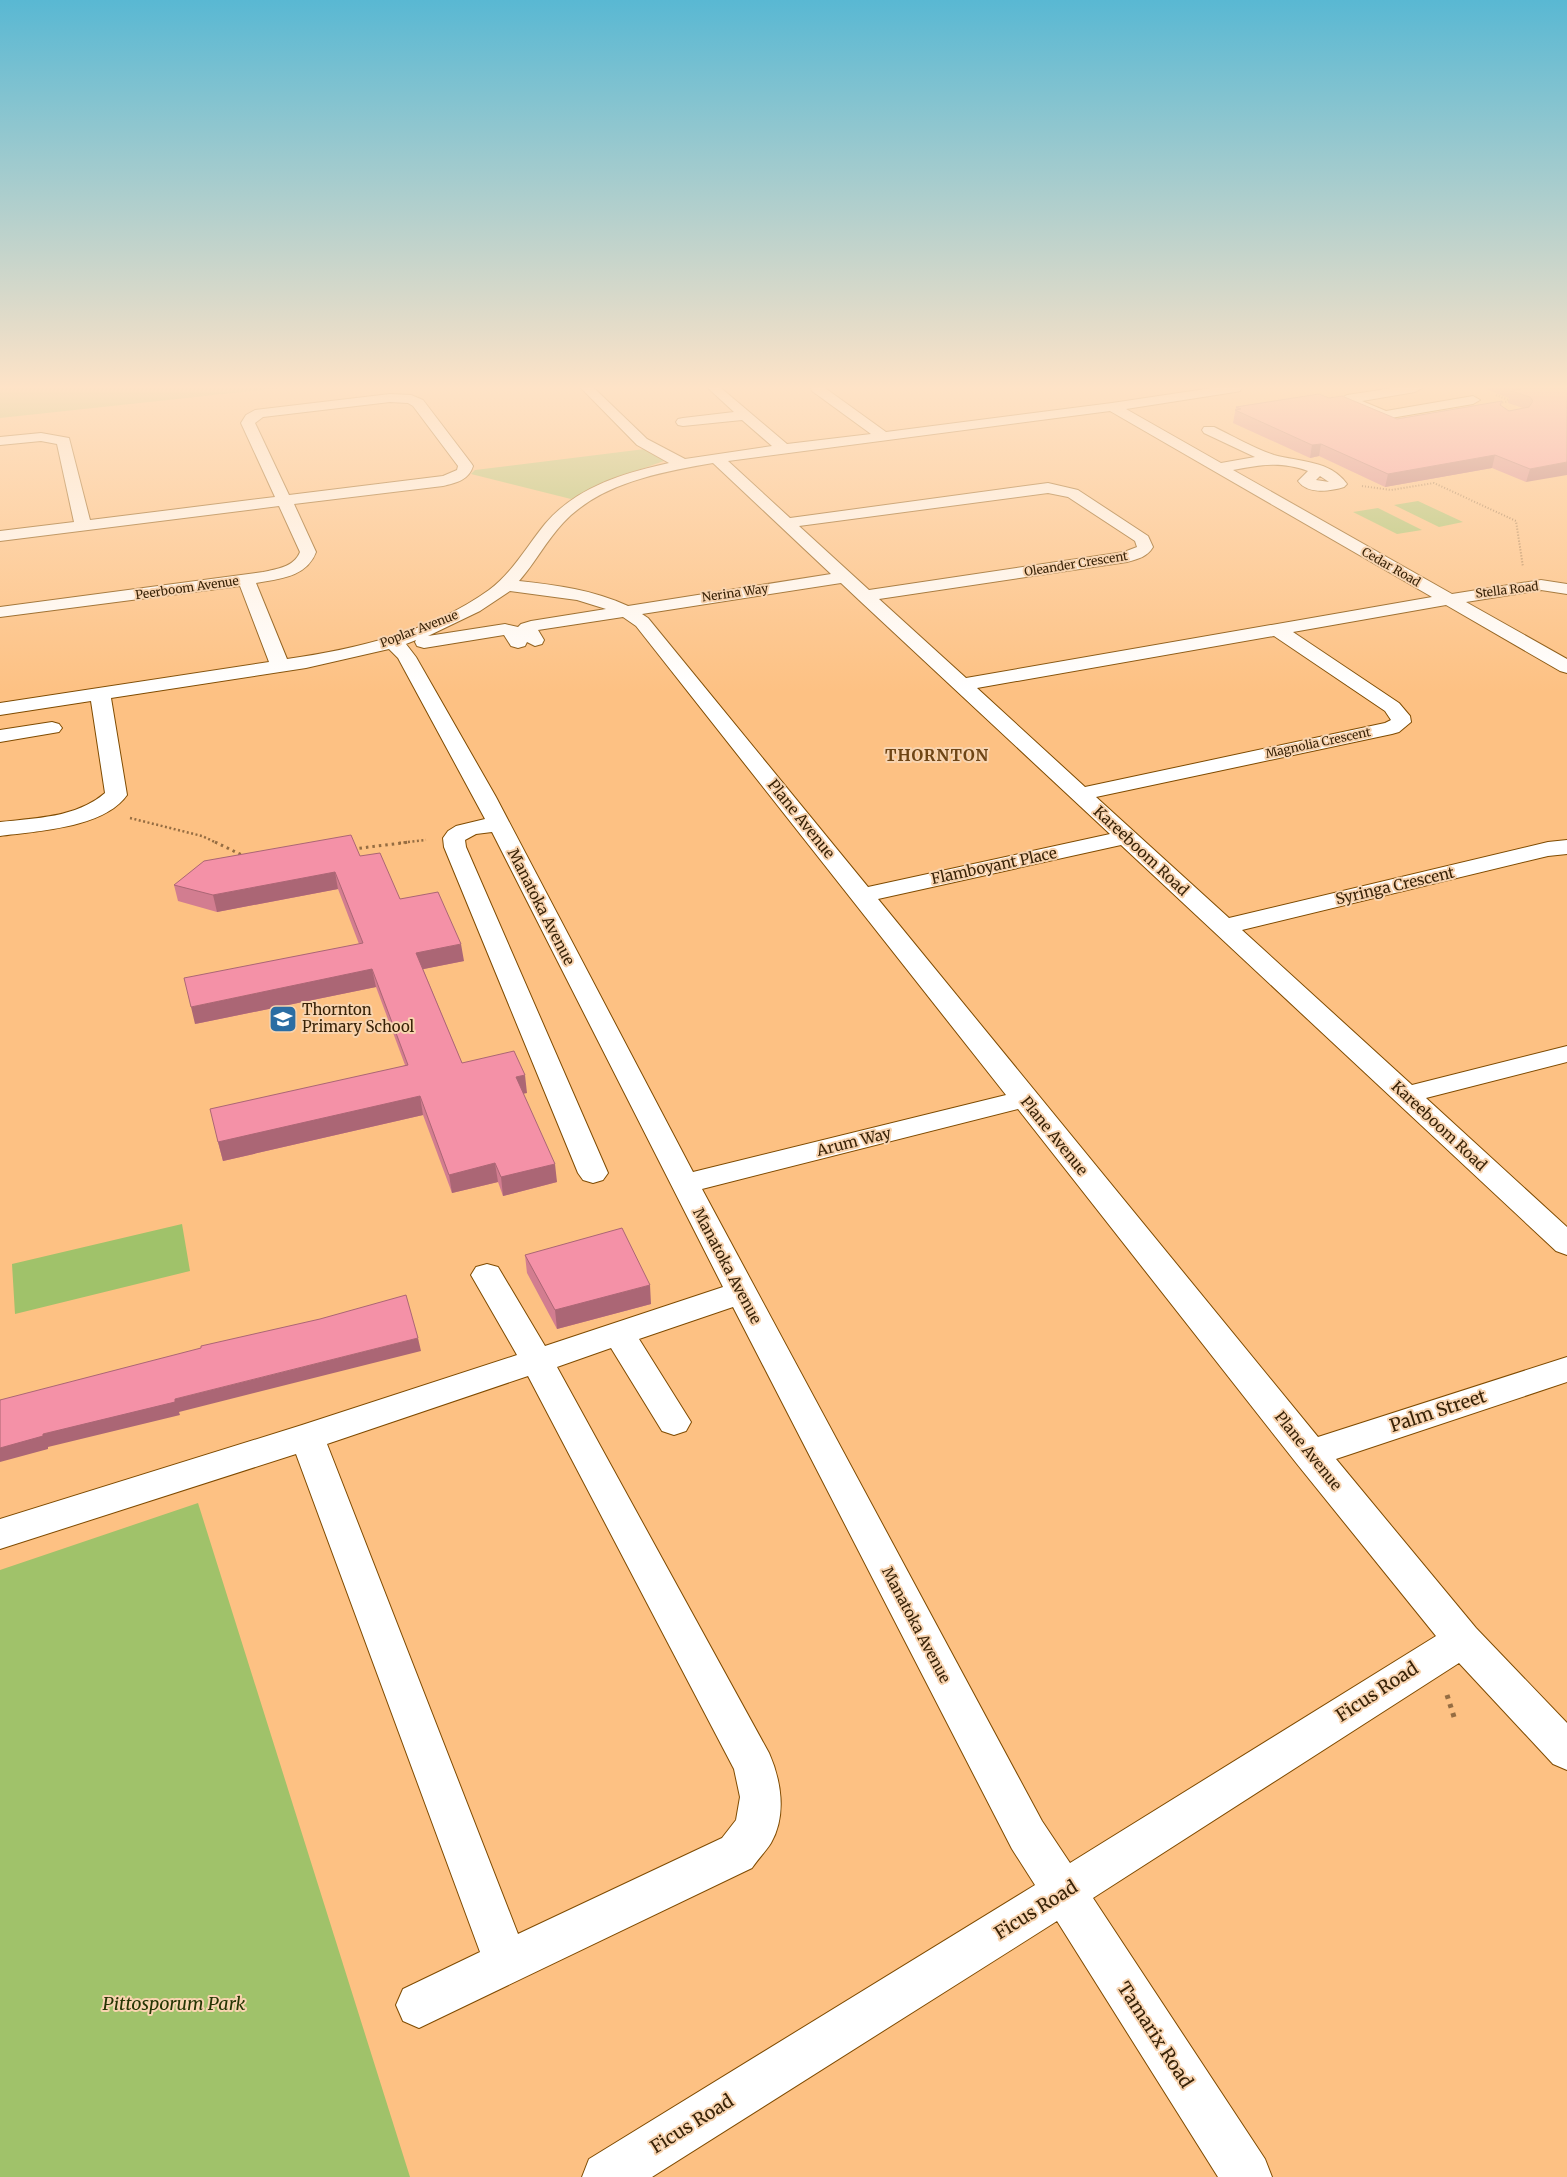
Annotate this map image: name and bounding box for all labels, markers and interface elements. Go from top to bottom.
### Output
street label: Cedar Road [1359,544,1423,589]
street label: Oleander Crescent [1023,548,1129,579]
street label: Peerboom Avenue [134,573,240,602]
street label: Stella Road [1474,578,1539,601]
street label: Nerina Way [701,580,769,605]
street label: Poplar Avenue [378,607,460,650]
street label: Magnolia Crescent [1264,724,1372,761]
district label: THORNTON [885,745,989,765]
street label: Plane Avenue [764,775,839,862]
street label: Kareeboom Road [1090,802,1193,900]
street label: Flamboyant Place [929,843,1059,888]
street label: Manatoka Avenue [504,845,579,969]
street label: Syringa Crescent [1334,863,1456,908]
place label: Thornton Primary School [302,1000,415,1036]
school or university icon: Thornton Primary School [268,1004,298,1034]
street label: Kareeboom Road [1388,1077,1491,1175]
street label: Plane Avenue [1017,1092,1092,1179]
street label: Arum Way [814,1123,893,1160]
street label: Manatoka Avenue [689,1205,766,1327]
street label: Palm Street [1387,1384,1489,1437]
street label: Plane Avenue [1271,1407,1346,1494]
street label: Manatoka Avenue [878,1564,955,1686]
street label: Ficus Road [1331,1656,1422,1727]
street label: Ficus Road [990,1875,1082,1944]
street label: Tamarix Road [1113,1977,1198,2092]
park label: Pittosporum Park [103,1992,246,2015]
street label: Ficus Road [646,2089,738,2158]

